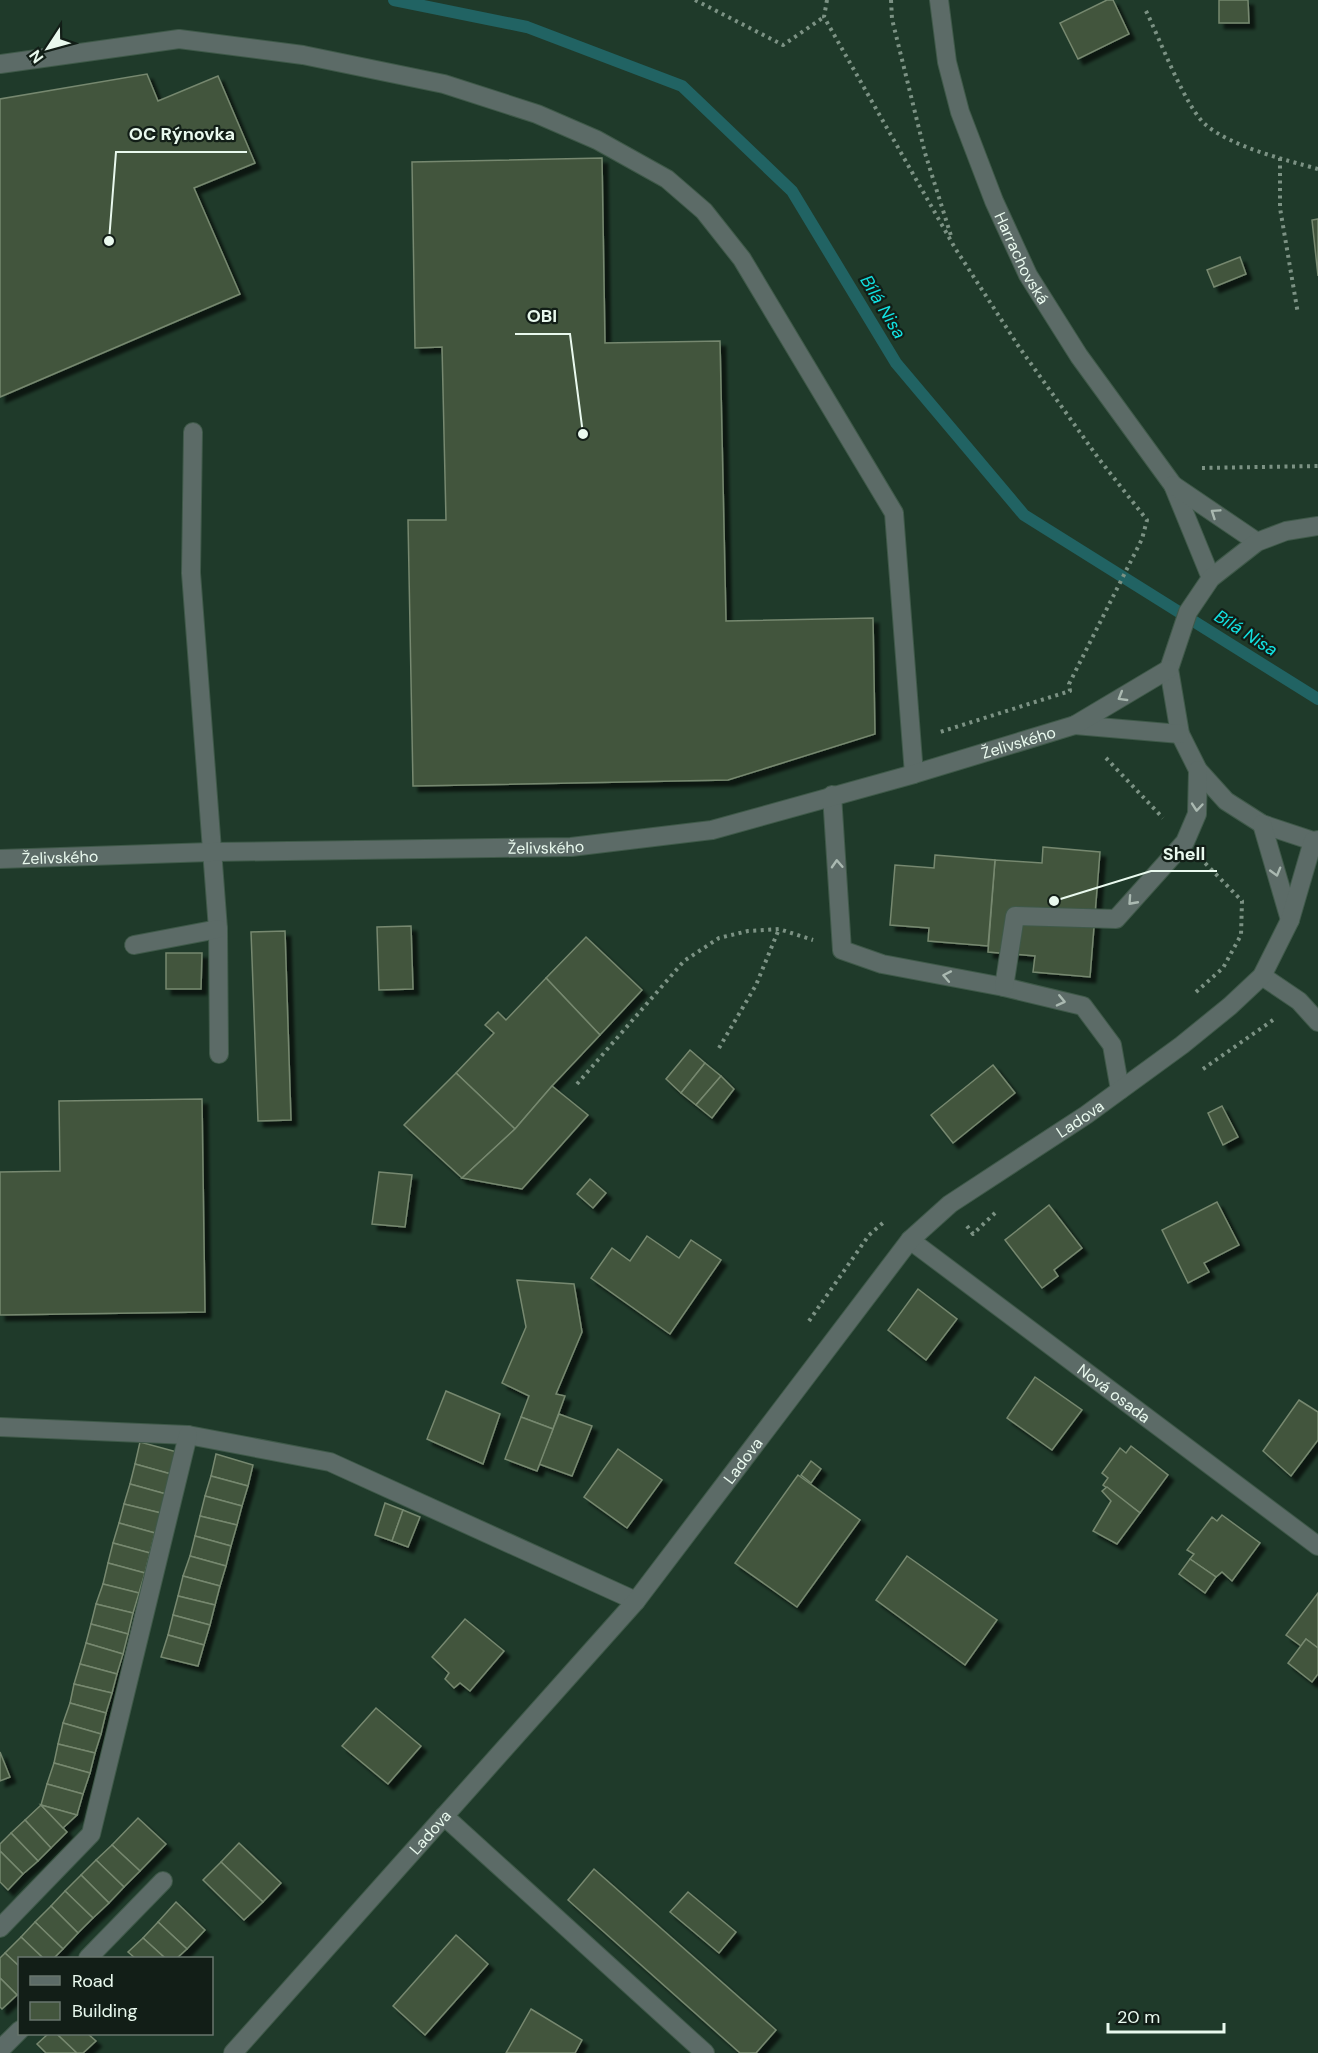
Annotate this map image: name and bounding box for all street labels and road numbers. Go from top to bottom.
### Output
street label: Harrachovská [990,209,1054,308]
street label: Želivského [979,721,1058,763]
street label: Želivského [507,835,585,858]
street label: Želivského [21,845,99,869]
street label: Ladova [1052,1095,1108,1142]
street label: Nová osada [1073,1359,1155,1427]
street label: Ladova [718,1433,767,1488]
street label: Ladova [404,1805,455,1859]

